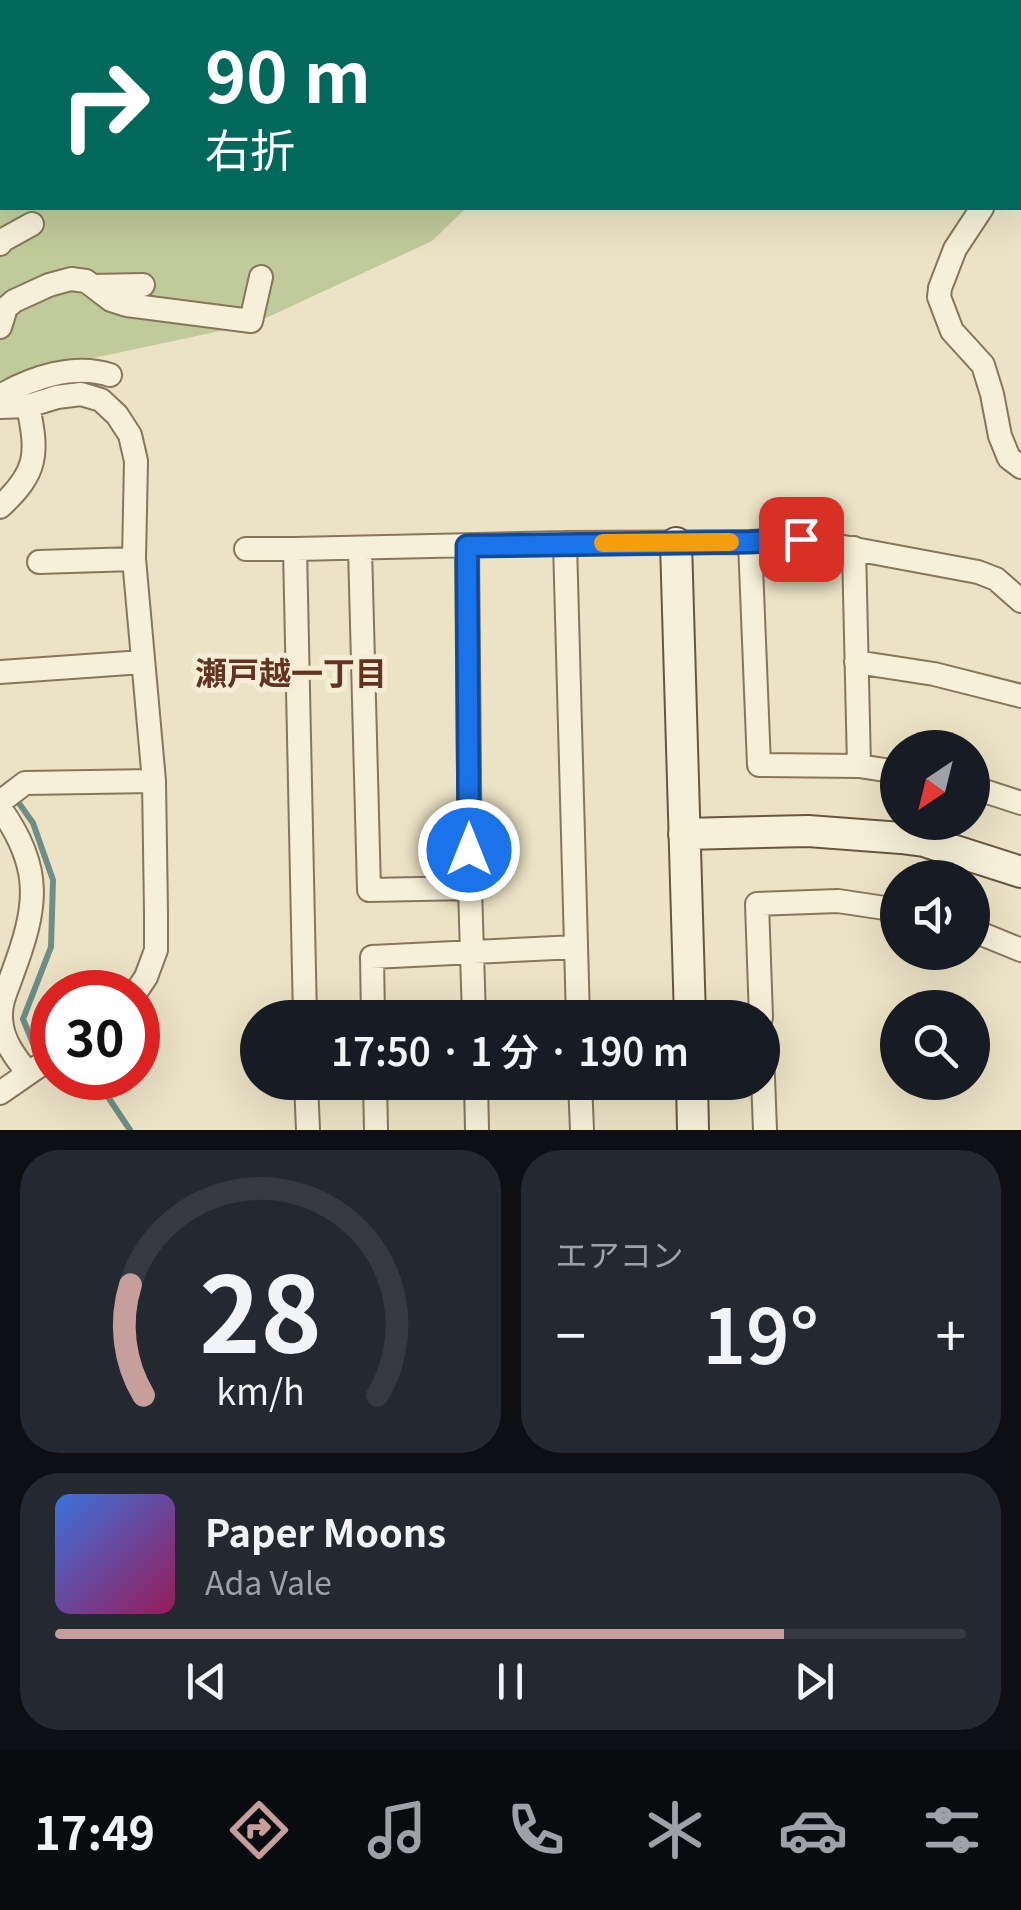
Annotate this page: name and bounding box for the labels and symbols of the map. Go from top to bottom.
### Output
pin [759,497,844,582]
district label: 瀬戸越一丁目 [195,648,387,694]
north arrow [880,730,990,840]
position arrow [417,798,521,902]
speed limit sign: 30 [30,970,160,1100]

